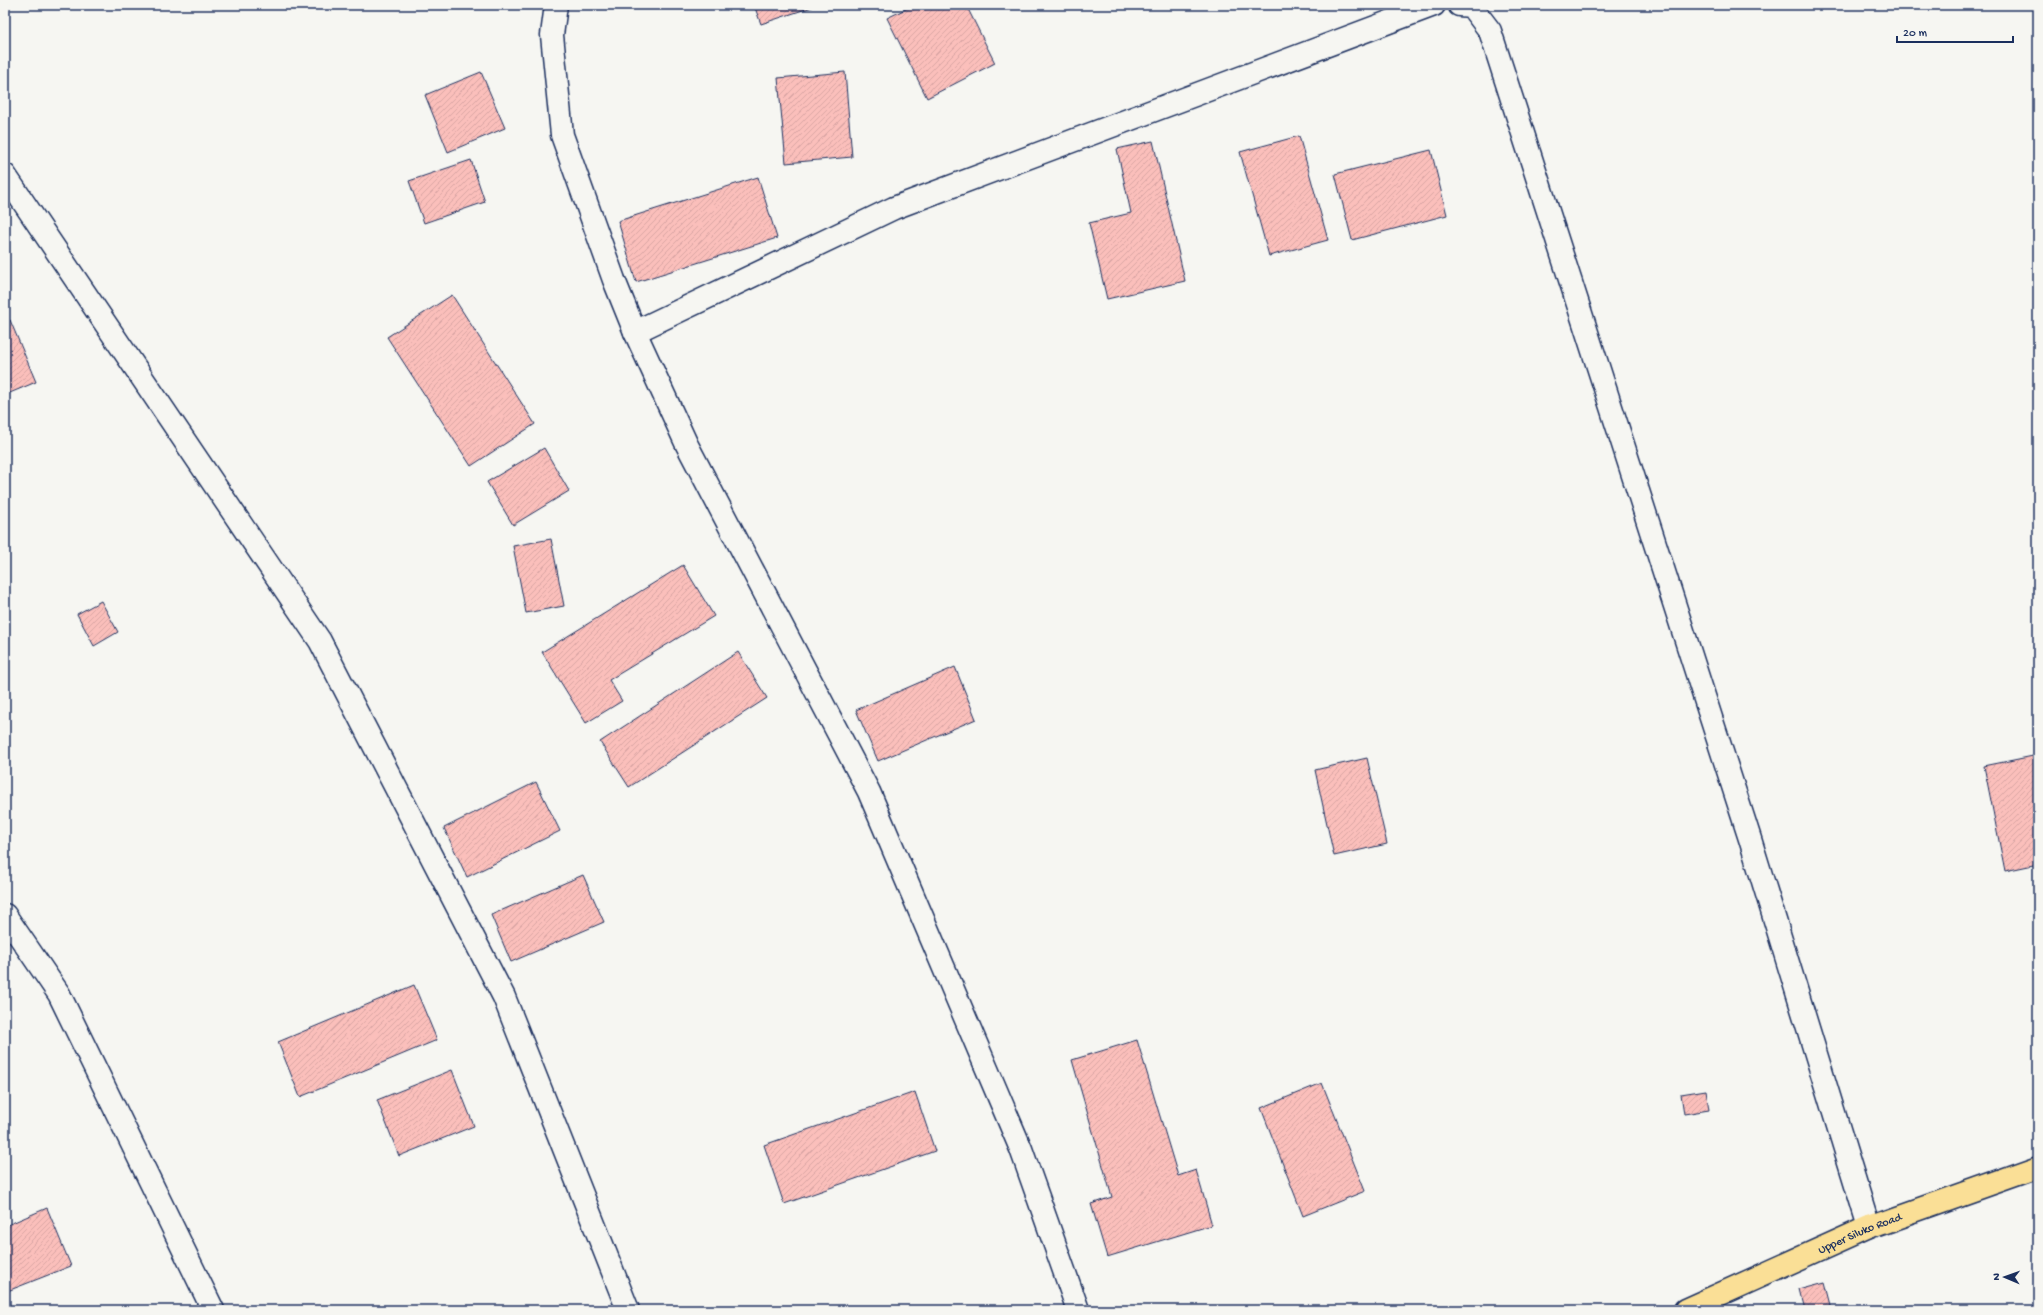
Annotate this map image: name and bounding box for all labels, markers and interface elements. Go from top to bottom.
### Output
scale bar [1897,18,2013,44]
text: 20 m [1903,27,1928,41]
street label: Upper Siluko Road [1816,1211,1905,1258]
north arrow [1985,1257,2025,1297]
text: N [1991,1273,2003,1281]

